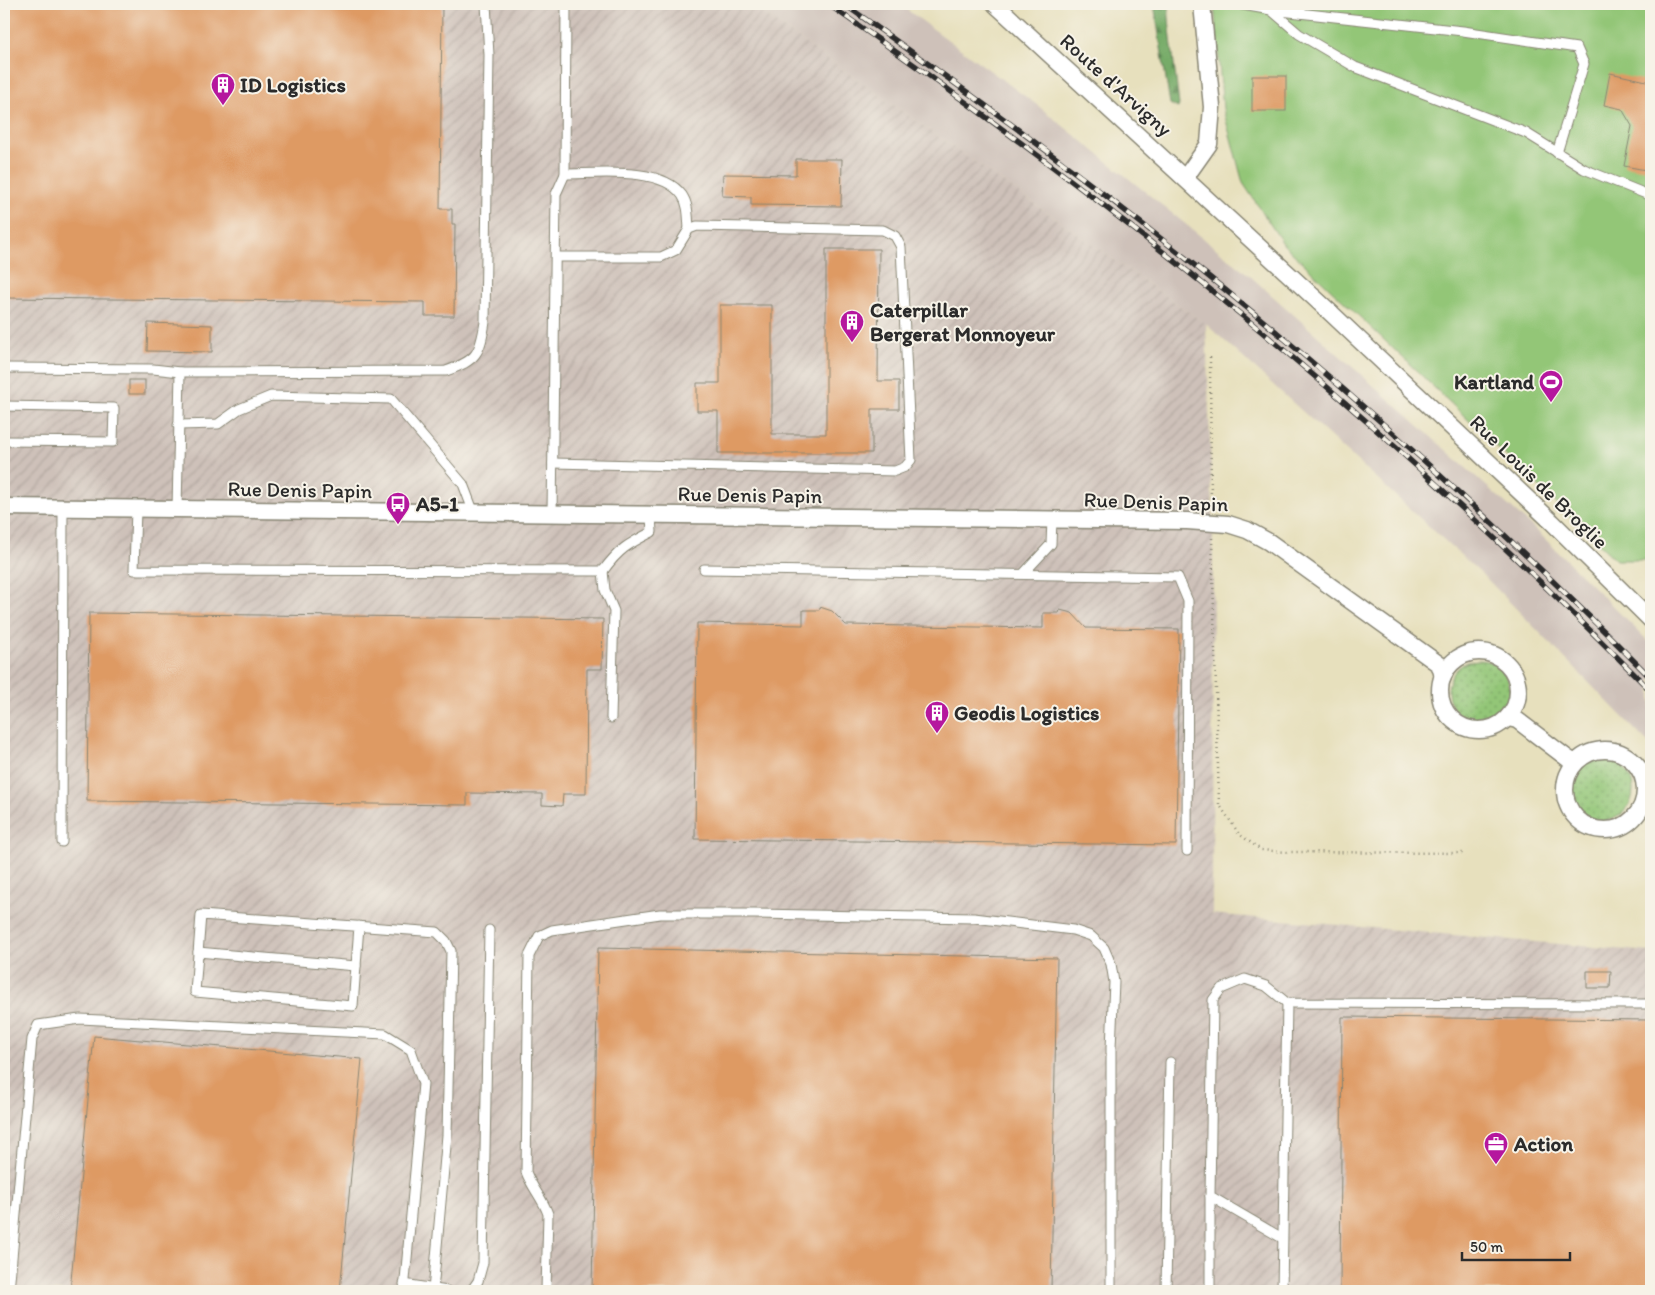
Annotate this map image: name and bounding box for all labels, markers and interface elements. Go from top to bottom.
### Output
street label: Route d'Arvigny [1055,28,1178,142]
building icon: ID Logistics [210,72,236,106]
place label: ID Logistics [240,72,346,98]
place label: Caterpillar Bergerat Monnoyeur [870,297,1056,347]
building icon: Caterpillar Bergerat Monnoyeur [839,309,865,343]
place label: Kartland [1454,369,1535,394]
sports icon: Kartland [1538,369,1564,403]
street label: Rue Louis de Broglie [1465,409,1614,554]
street label: Rue Denis Papin [227,476,373,503]
street label: Rue Denis Papin [677,481,823,508]
street label: Rue Denis Papin [1083,486,1229,517]
bus stop icon: A5-1 [385,491,411,525]
place label: A5-1 [415,491,459,516]
building icon: Geodis Logistics [924,700,950,734]
place label: Geodis Logistics [954,700,1099,726]
office icon: Action [1483,1131,1509,1165]
place label: Action [1513,1131,1573,1156]
scale bar [1462,1230,1570,1262]
text: 50 m [1470,1238,1503,1256]

